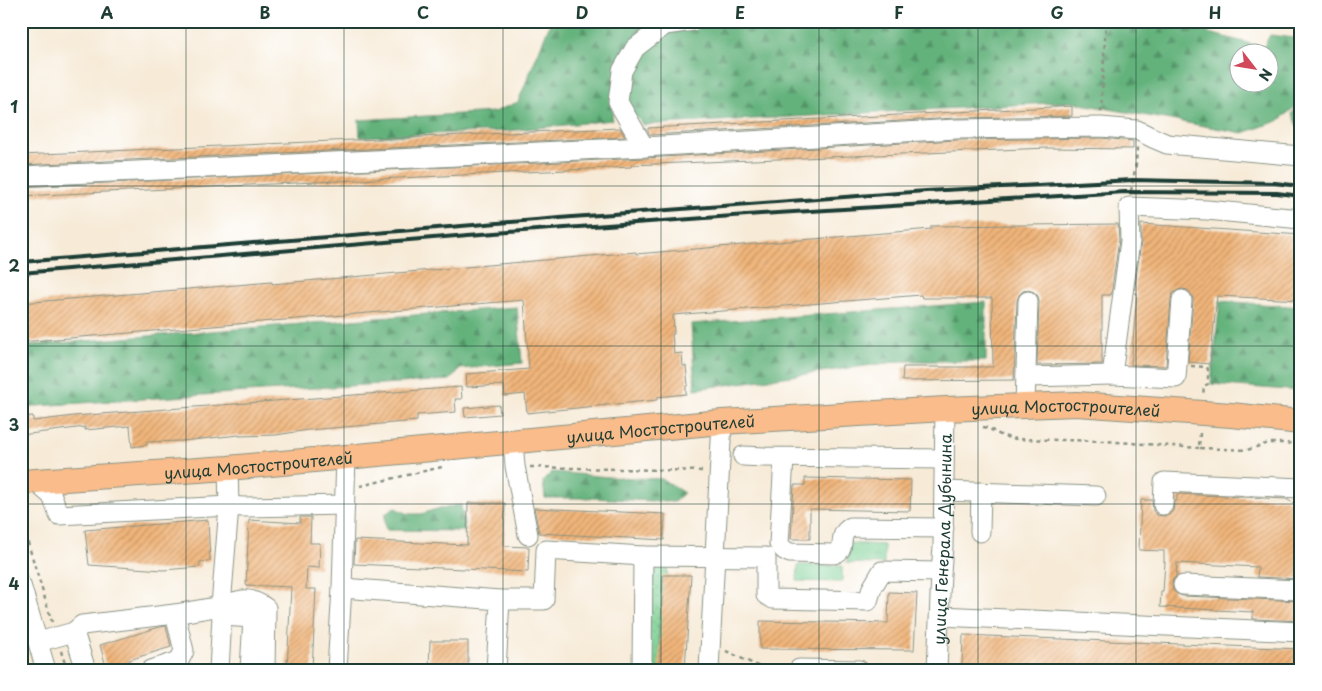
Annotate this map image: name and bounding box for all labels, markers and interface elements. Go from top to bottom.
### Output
text: A [101,0,114,24]
text: B [260,0,271,24]
text: C [417,0,429,24]
text: D [576,0,588,24]
text: E [735,0,745,24]
text: F [894,0,904,24]
text: G [1050,0,1064,24]
text: H [1209,0,1221,24]
north arrow [1230,42,1280,92]
text: N [1254,65,1277,85]
text: 1 [10,94,18,118]
text: 2 [8,253,20,277]
street label: улица Мостостроителей [971,392,1161,422]
street label: улица Мостостроителей [565,408,756,448]
text: 3 [9,412,19,436]
street label: улица Генерала Дубынина [926,433,957,645]
street label: улица Мостостроителей [163,444,354,484]
text: 4 [9,571,20,595]

